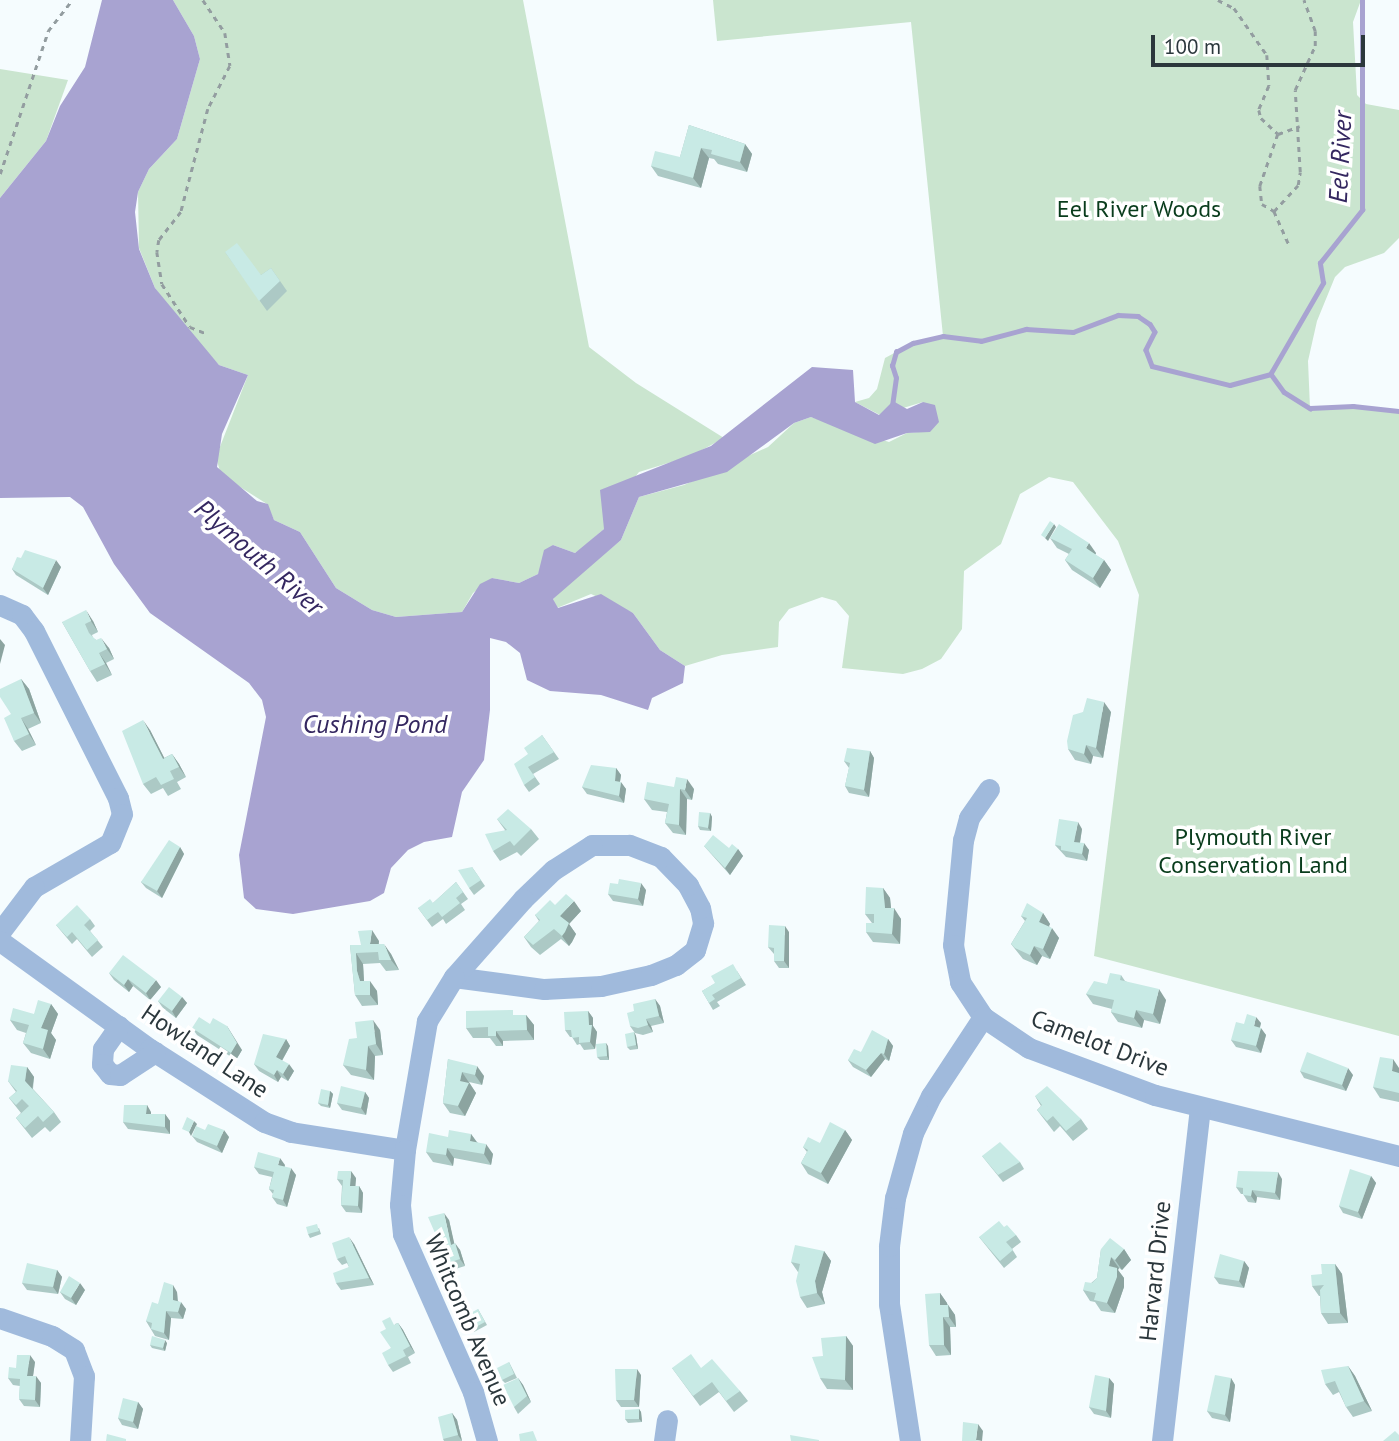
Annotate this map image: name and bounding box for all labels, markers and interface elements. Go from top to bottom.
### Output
scale bar [1154,21,1368,65]
text: 100 m [1164,33,1221,60]
water label: Eel River [1322,110,1358,204]
park label: Eel River Woods [1057,195,1221,223]
water label: Plymouth River [188,493,330,621]
water label: Cushing Pond [303,708,447,740]
park label: Plymouth River Conservation Land [1158,823,1348,879]
street label: Howland Lane [136,998,274,1104]
street label: Camelot Drive [1027,1004,1173,1082]
street label: Harvard Drive [1133,1199,1177,1343]
street label: Whitcomb Avenue [419,1230,517,1410]

